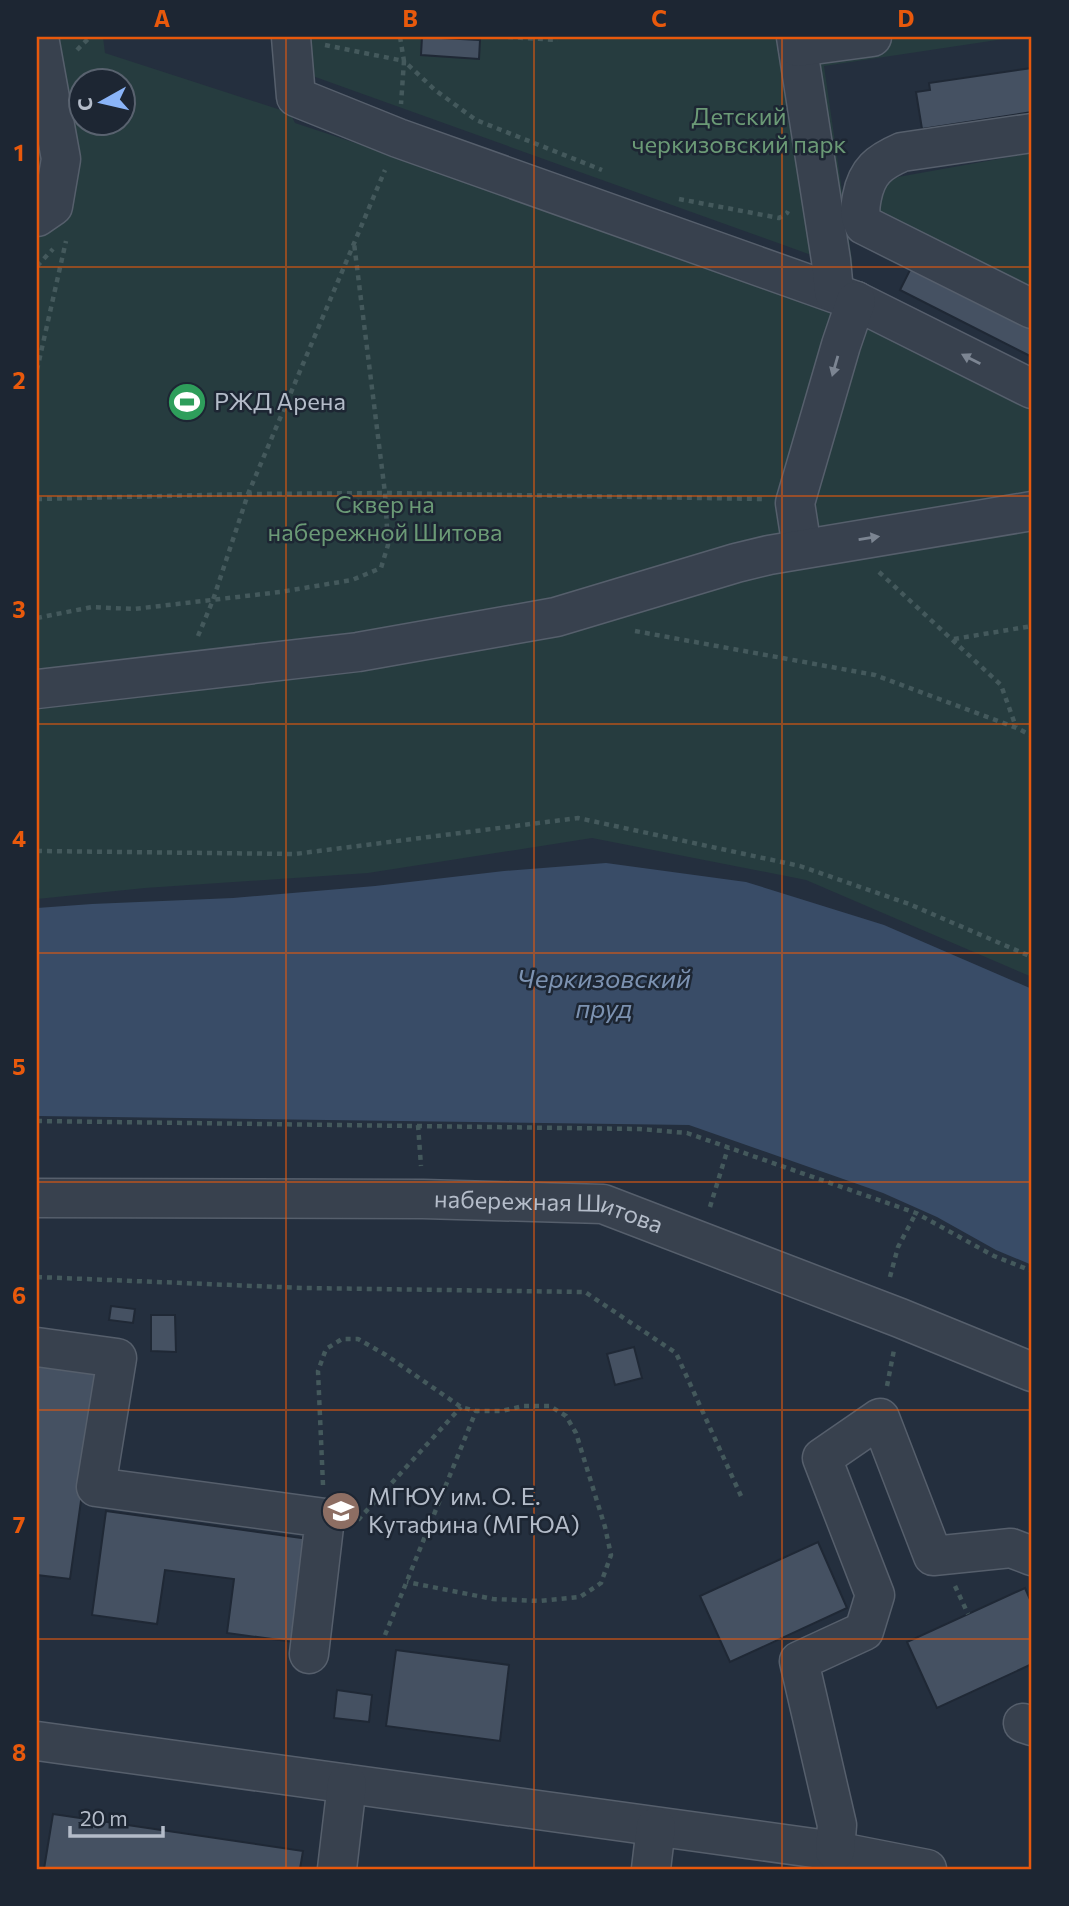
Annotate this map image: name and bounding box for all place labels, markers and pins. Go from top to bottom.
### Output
sports icon: РЖД Арена [166,381,208,423]
place label: РЖД Арена [214,386,346,415]
place label: МГЮУ им. О. Е. Кутафина (МГЮА) [368,1481,580,1538]
school or university icon: МГЮУ им. О. Е. Кутафина (МГЮА) [320,1490,362,1532]

